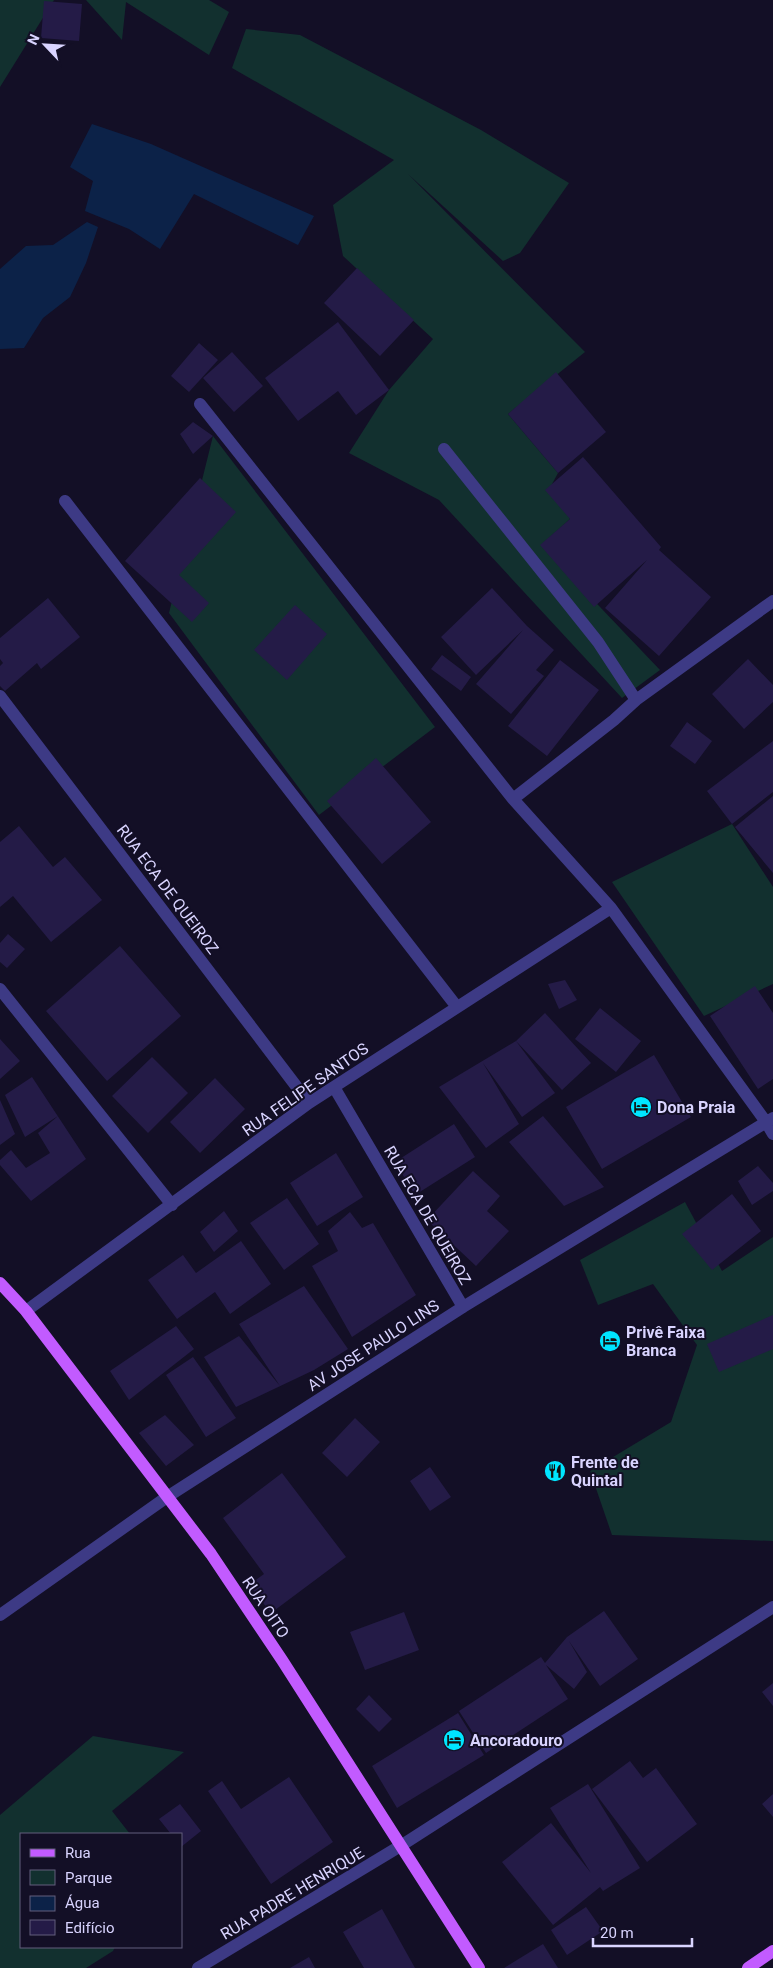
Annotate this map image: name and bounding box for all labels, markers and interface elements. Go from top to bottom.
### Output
north arrow [20,20,70,70]
text: N [24,32,43,47]
street label: RUA ECA DE QUEIROZ [113,821,222,958]
street label: RUA FELIPE SANTOS [239,1039,372,1140]
hotel icon: Dona Praia [629,1095,653,1119]
place label: Dona Praia [657,1098,736,1117]
street label: RUA ECA DE QUEIROZ [380,1142,475,1288]
street label: AV JOSE PAULO LINS [304,1296,443,1395]
place label: Privê Faixa Branca [626,1323,705,1360]
hotel icon: Privê Faixa Branca [598,1329,622,1353]
place label: Frente de Quintal [571,1453,639,1490]
restaurant icon: Frente de Quintal [543,1459,567,1483]
street label: RUA OITO [238,1573,293,1642]
hotel icon: Ancoradouro [442,1728,466,1752]
place label: Ancoradouro [470,1731,563,1750]
legend [20,1833,182,1948]
street label: RUA PADRE HENRIQUE [217,1843,367,1944]
text: Rua [65,1844,91,1862]
text: Parque [65,1869,112,1887]
text: Água [65,1894,100,1912]
scale bar [593,1916,692,1948]
text: Edifício [65,1919,114,1937]
text: 20 m [600,1924,634,1942]

